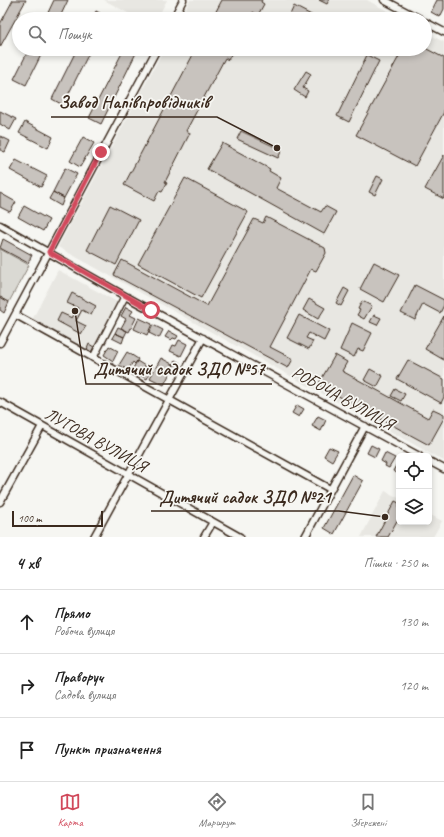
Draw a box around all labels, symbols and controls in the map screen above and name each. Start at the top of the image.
search box [12,12,432,56]
icon: search [26,23,48,45]
text: Пошук [58,25,91,44]
callout: Завод Напівпровідників [51,87,217,117]
text: Завод Напівпровідників [58,91,214,113]
route end [92,143,110,161]
route start [142,301,160,319]
callout: Дитячий садок ЗДО №57 [86,354,272,384]
text: Дитячий садок ЗДО №57 [94,358,266,380]
street label: РОБОЧА ВУЛИЦЯ [288,361,400,436]
street label: ЛУГОВА ВУЛИЦЯ [41,403,153,478]
map controls [396,453,432,525]
button: locate [396,453,432,489]
callout: Дитячий садок ЗДО №21 [151,481,339,511]
text: Дитячий садок ЗДО №21 [159,486,333,508]
button: layers [396,489,432,525]
scale bar [12,509,103,528]
text: 100 m [18,511,42,525]
text: 4 хв [16,553,39,574]
text: Пішки · 250 m [364,555,428,571]
text: Прямо [54,604,90,623]
icon: ahead [16,611,38,633]
text: 130 m [400,614,428,630]
text: Робоча вулиця [54,623,114,639]
text: Праворуч [54,668,103,687]
icon: right [16,675,38,697]
text: 120 m [400,678,428,694]
text: Садова вулиця [54,687,115,703]
icon: arrive [16,739,38,761]
text: Пункт призначення [54,740,161,759]
tab: Карта [58,791,83,829]
tab: Маршрут [199,791,235,829]
tab: Збережені [350,791,386,829]

